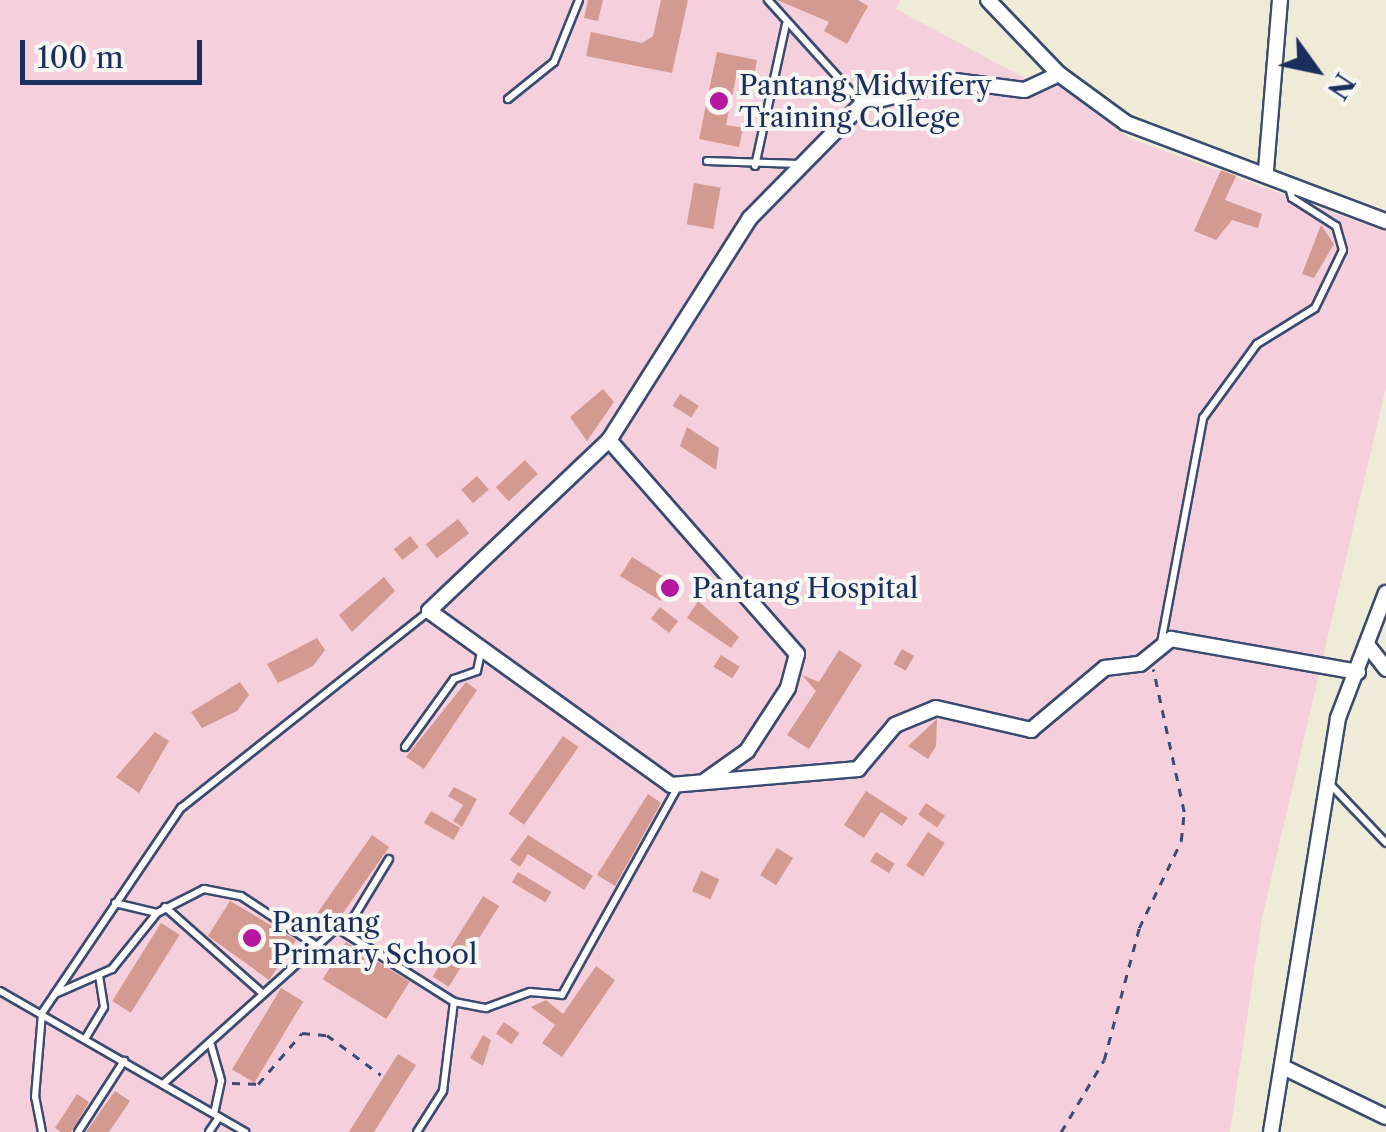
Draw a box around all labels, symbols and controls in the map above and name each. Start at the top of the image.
scale bar [25,20,208,82]
north arrow [1266,20,1366,120]
text: 100 m [37,39,124,76]
text: N [1320,67,1362,106]
place label: Pantang Midwifery Training College [739,68,992,134]
marker: Pantang Midwifery Training College [708,90,730,112]
place label: Pantang Hospital [692,571,918,605]
marker: Pantang Hospital [657,575,683,601]
place label: Pantang Primary School [272,905,478,971]
marker: Pantang Primary School [241,927,263,949]

